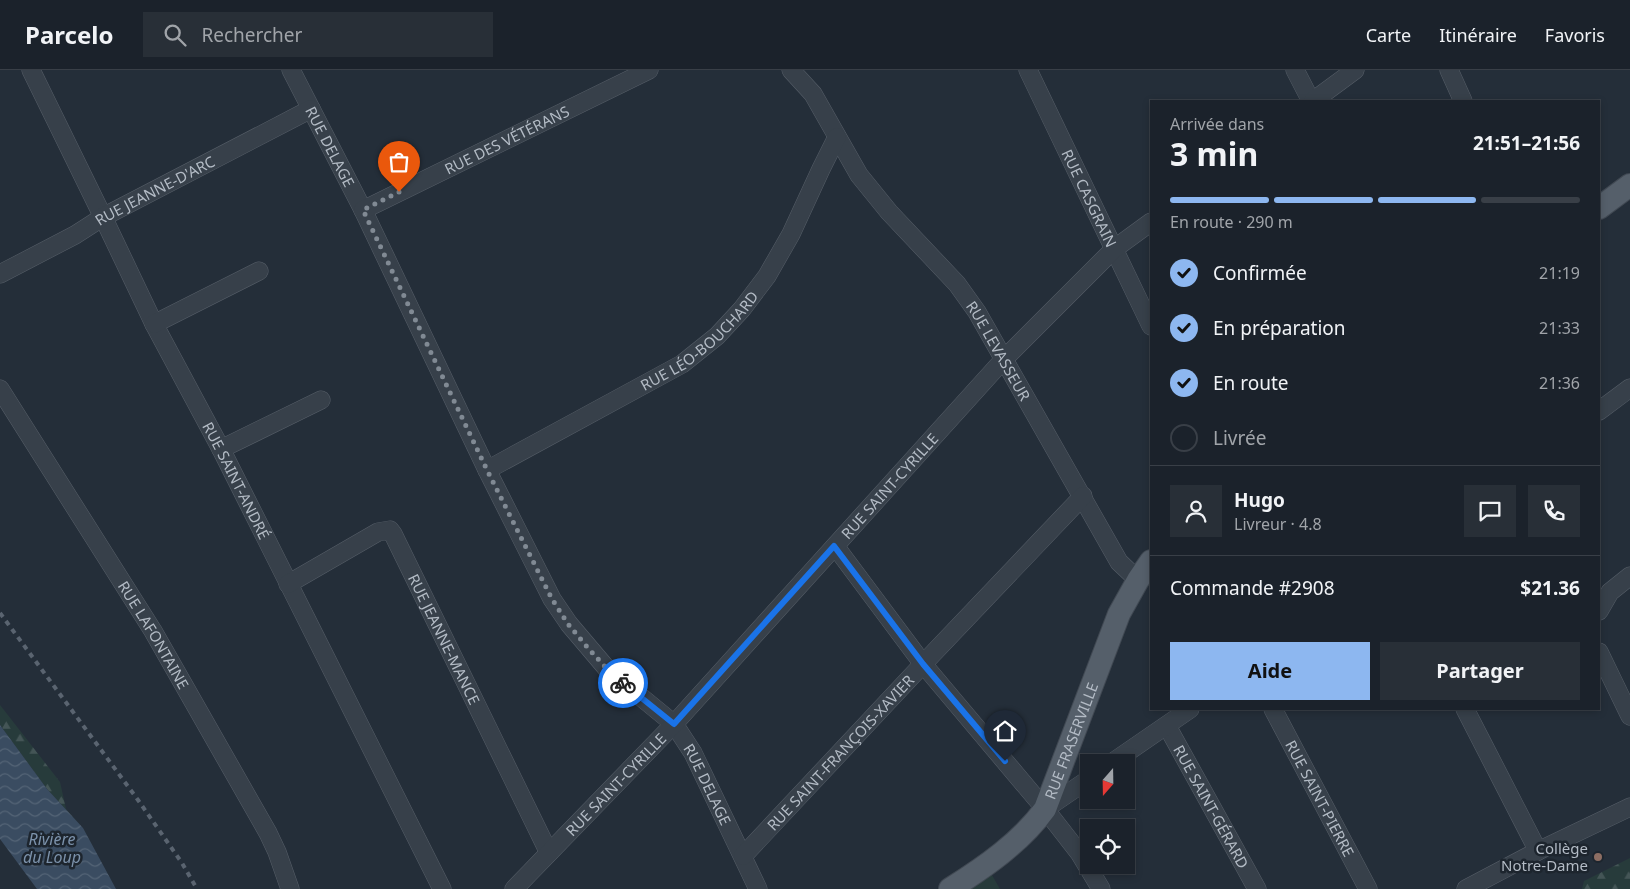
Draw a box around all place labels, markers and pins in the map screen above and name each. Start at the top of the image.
pin [378,141,420,192]
pin [984,710,1026,761]
place label: Collège Notre-Dame [1501,838,1588,875]
marker: Collège Notre-Dame [1592,851,1604,863]

